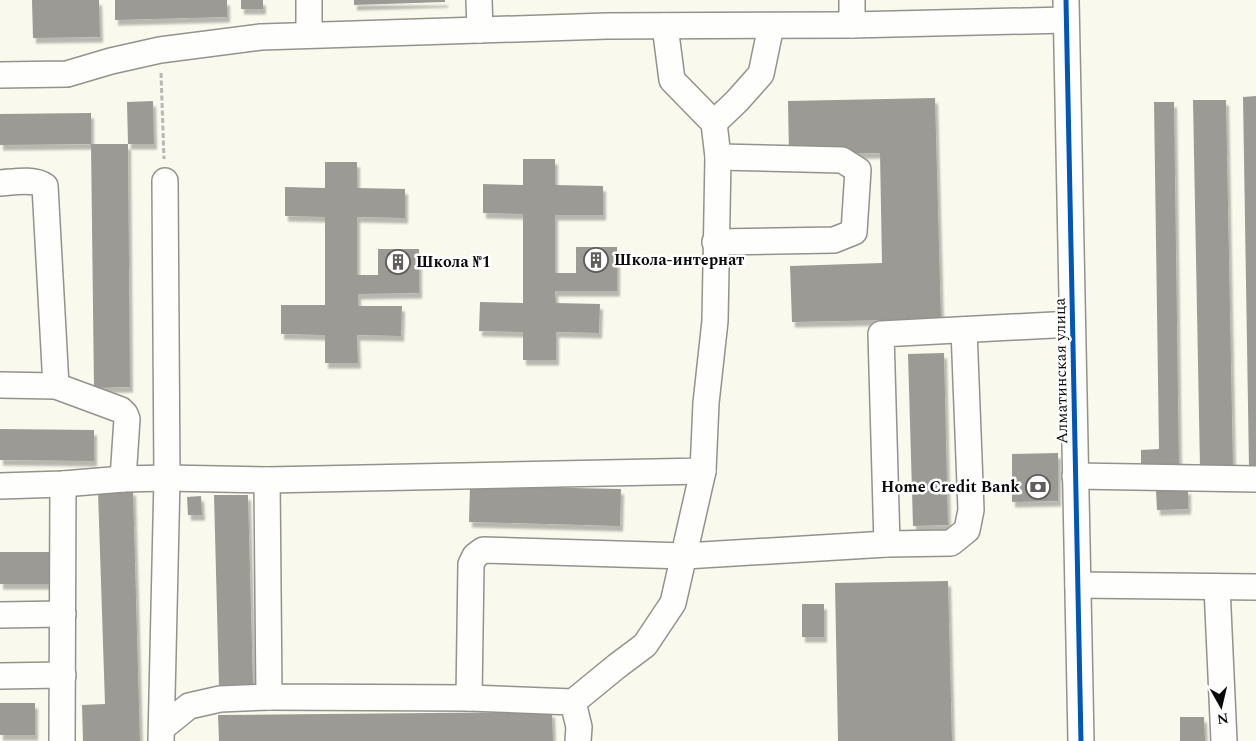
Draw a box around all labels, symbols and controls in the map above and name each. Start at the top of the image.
building icon: Школа-интернат [583,247,609,273]
place label: Школа-интернат [614,248,744,272]
building icon: Школа №1 [385,249,411,275]
place label: Школа №1 [416,250,491,274]
street label: Алматинская улица [1048,297,1074,444]
bank icon: Home Credit Bank [1025,474,1051,500]
place label: Home Credit Bank [881,475,1020,499]
north arrow [1196,681,1246,731]
text: N [1216,707,1230,730]

